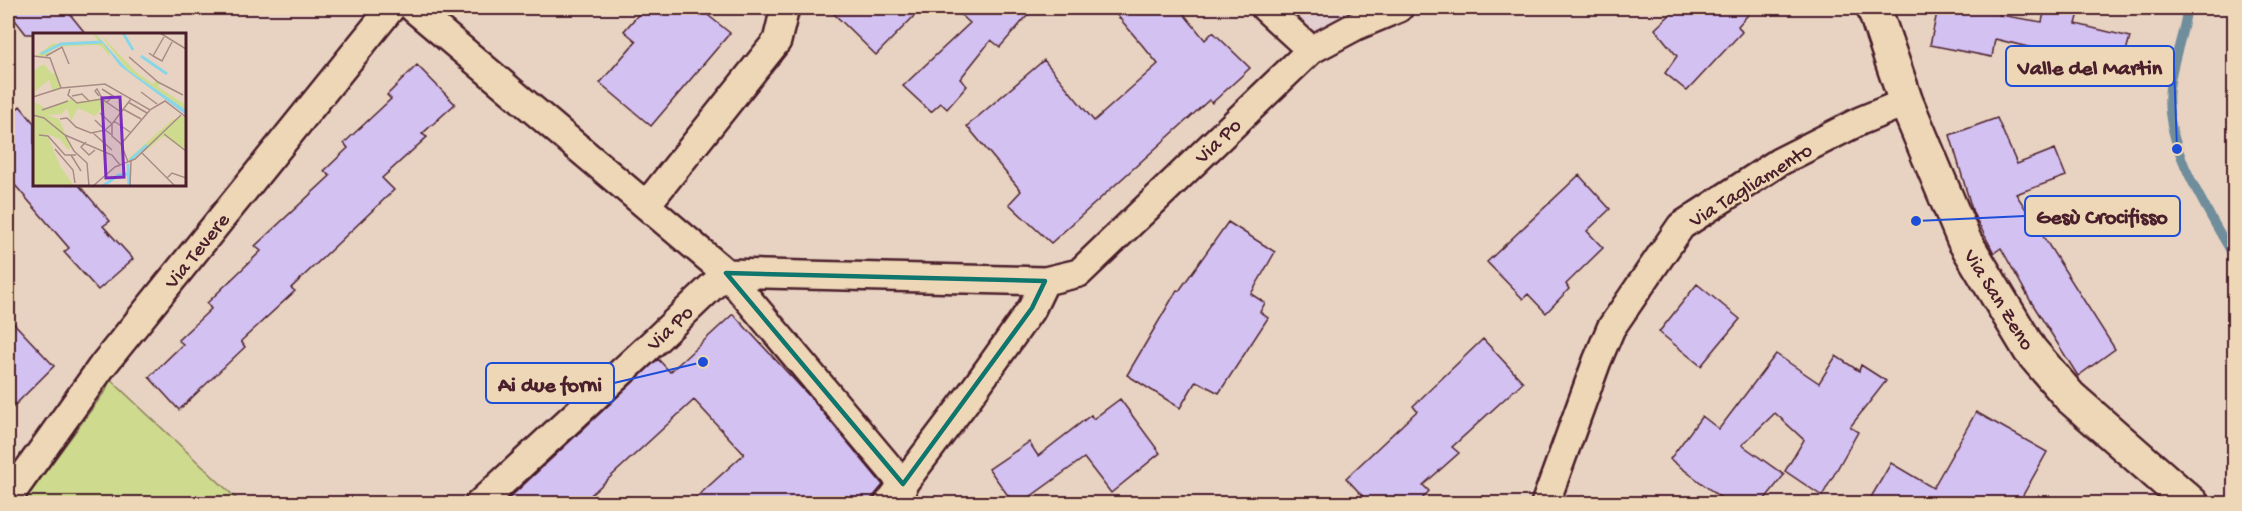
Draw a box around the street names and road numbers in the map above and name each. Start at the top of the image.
street label: Via Po [1190,114,1248,171]
street label: Via Tagliamento [1685,139,1818,235]
street label: Via Tevere [160,208,238,296]
street label: Via San Zeno [1956,245,2038,356]
street label: Via Po [642,301,700,358]

